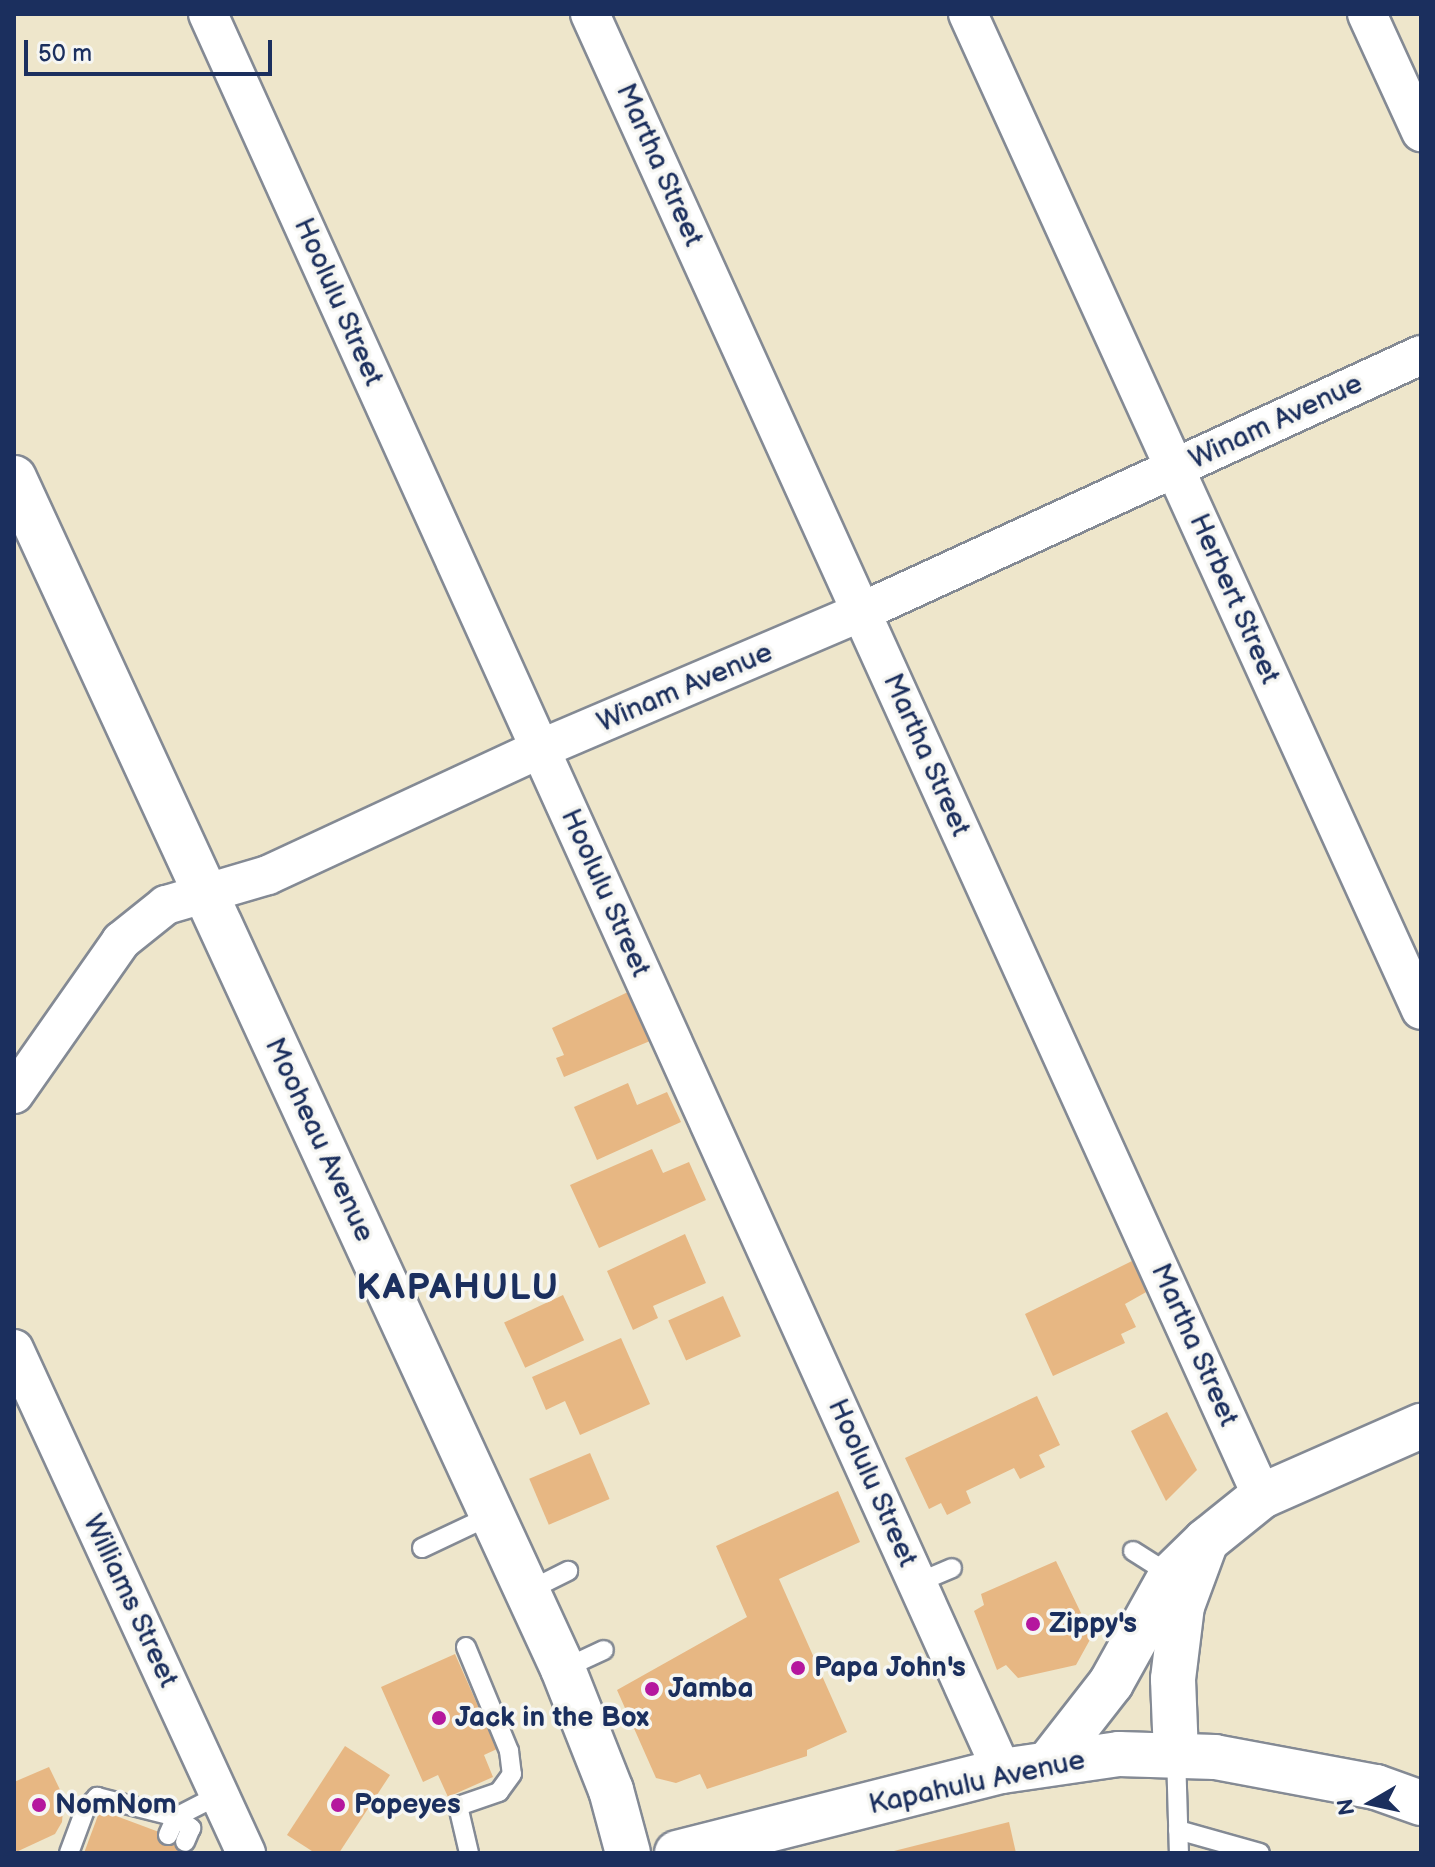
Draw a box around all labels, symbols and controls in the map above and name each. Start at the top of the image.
scale bar [28,24,276,74]
text: 50 m [38,39,92,68]
street label: Martha Street [608,78,710,252]
street label: Hoolulu Street [286,213,390,391]
street label: Winam Avenue [1184,367,1368,477]
street label: Herbert Street [1181,509,1287,689]
street label: Winam Avenue [592,636,778,740]
street label: Martha Street [875,668,977,842]
street label: Hoolulu Street [553,804,657,982]
street label: Mooheau Avenue [257,1033,381,1247]
street label: Martha Street [1143,1258,1245,1432]
district label: KAPAHULU [356,1267,560,1311]
street label: Hoolulu Street [820,1394,924,1572]
street label: Williams Street [75,1509,185,1693]
place label: Zippy's [1049,1607,1137,1641]
marker: Zippy's [1024,1615,1042,1633]
place label: Papa John's [814,1651,966,1685]
marker: Papa John's [789,1659,807,1677]
place label: Jamba [668,1672,754,1706]
marker: Jamba [643,1680,661,1698]
place label: Jack in the Box [455,1701,649,1735]
marker: Jack in the Box [430,1709,448,1727]
street label: Kapahulu Avenue [866,1744,1088,1822]
north arrow [1331,1763,1411,1843]
place label: NomNom [55,1788,177,1822]
place label: Popeyes [354,1788,461,1822]
marker: NomNom [30,1796,48,1814]
marker: Popeyes [329,1796,347,1814]
text: N [1332,1797,1361,1817]

